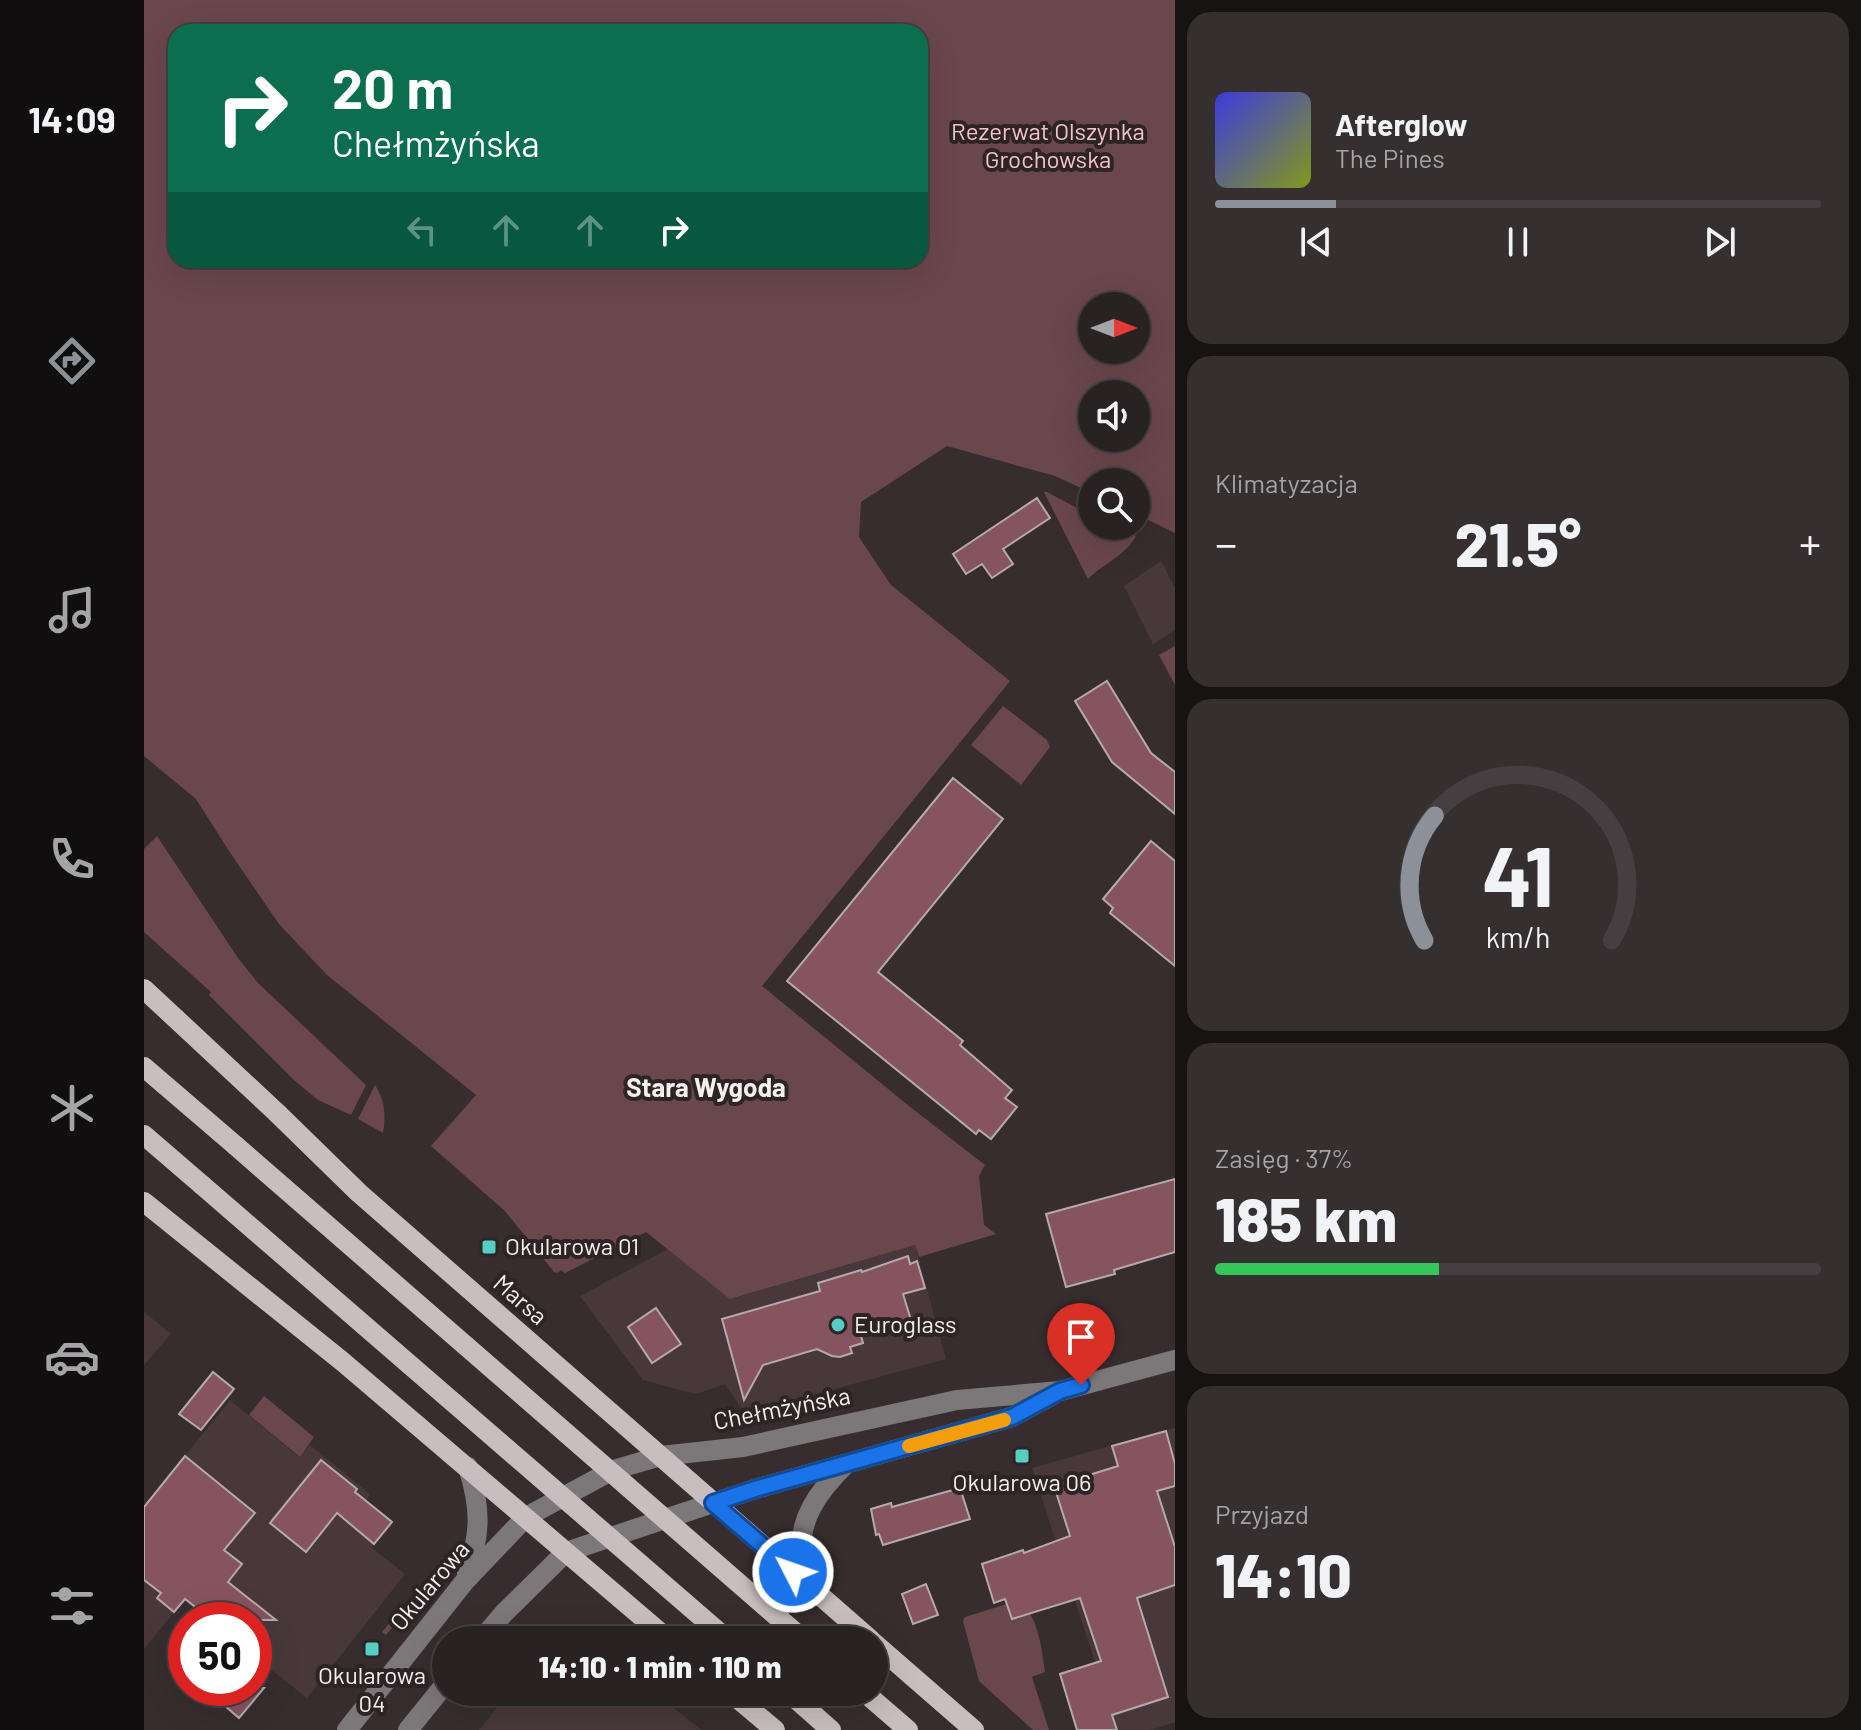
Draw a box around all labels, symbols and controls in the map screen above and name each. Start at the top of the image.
text: 20 m [332,53,453,120]
icon: right [200,56,304,160]
text: 14:09 [28,97,116,140]
text: Afterglow [1335,106,1468,142]
park label: Rezerwat Olszynka Grochowska [951,116,1145,173]
text: Chełmżyńska [332,121,540,164]
text: The Pines [1335,142,1445,173]
icon: left [400,208,444,252]
icon: ahead [484,208,528,252]
icon: ahead [568,208,612,252]
icon: right [652,208,696,252]
icon: previous [1294,220,1338,264]
icon: pause [1496,220,1540,264]
icon: next [1698,220,1742,264]
north arrow [1078,292,1150,364]
map controls [1078,292,1150,540]
icon: directions [44,333,100,389]
button: sound [1078,380,1150,452]
text: Klimatyzacja [1215,467,1358,498]
button: search [1078,468,1150,540]
text: 21.5° [1455,507,1581,579]
text: − [1215,516,1237,569]
text: + [1799,516,1821,569]
icon: music [44,582,100,638]
text: 41 [1482,824,1554,924]
icon: phone [44,831,100,887]
text: km/h [1486,919,1550,954]
district label: Stara Wygoda [626,1071,786,1102]
icon: climate [44,1080,100,1136]
text: Zasięg · 37% [1215,1142,1353,1173]
text: 185 km [1215,1182,1397,1254]
place label: Okularowa 01 [505,1231,639,1260]
marker: Okularowa 01 [480,1238,498,1256]
street label: Marsa [488,1268,554,1330]
pin [1047,1303,1115,1385]
place label: Euroglass [854,1309,956,1338]
icon: arrive [1059,1315,1103,1359]
marker: Euroglass [829,1316,847,1334]
icon: car [44,1329,100,1385]
street label: Chełmżyńska [711,1380,852,1435]
marker: Okularowa 06 [1013,1447,1031,1465]
place label: Okularowa 06 [953,1467,1091,1496]
text: Przyjazd [1215,1498,1309,1529]
position arrow [751,1530,835,1614]
street label: Okularowa [383,1534,475,1636]
text: 14:10 [1215,1538,1352,1610]
icon: filters [44,1578,100,1634]
speed limit sign: 50 [168,1602,272,1706]
marker: Okularowa 04 [363,1640,381,1658]
text: 14:10 · 1 min · 110 m [539,1648,781,1684]
place label: Okularowa 04 [318,1660,426,1717]

